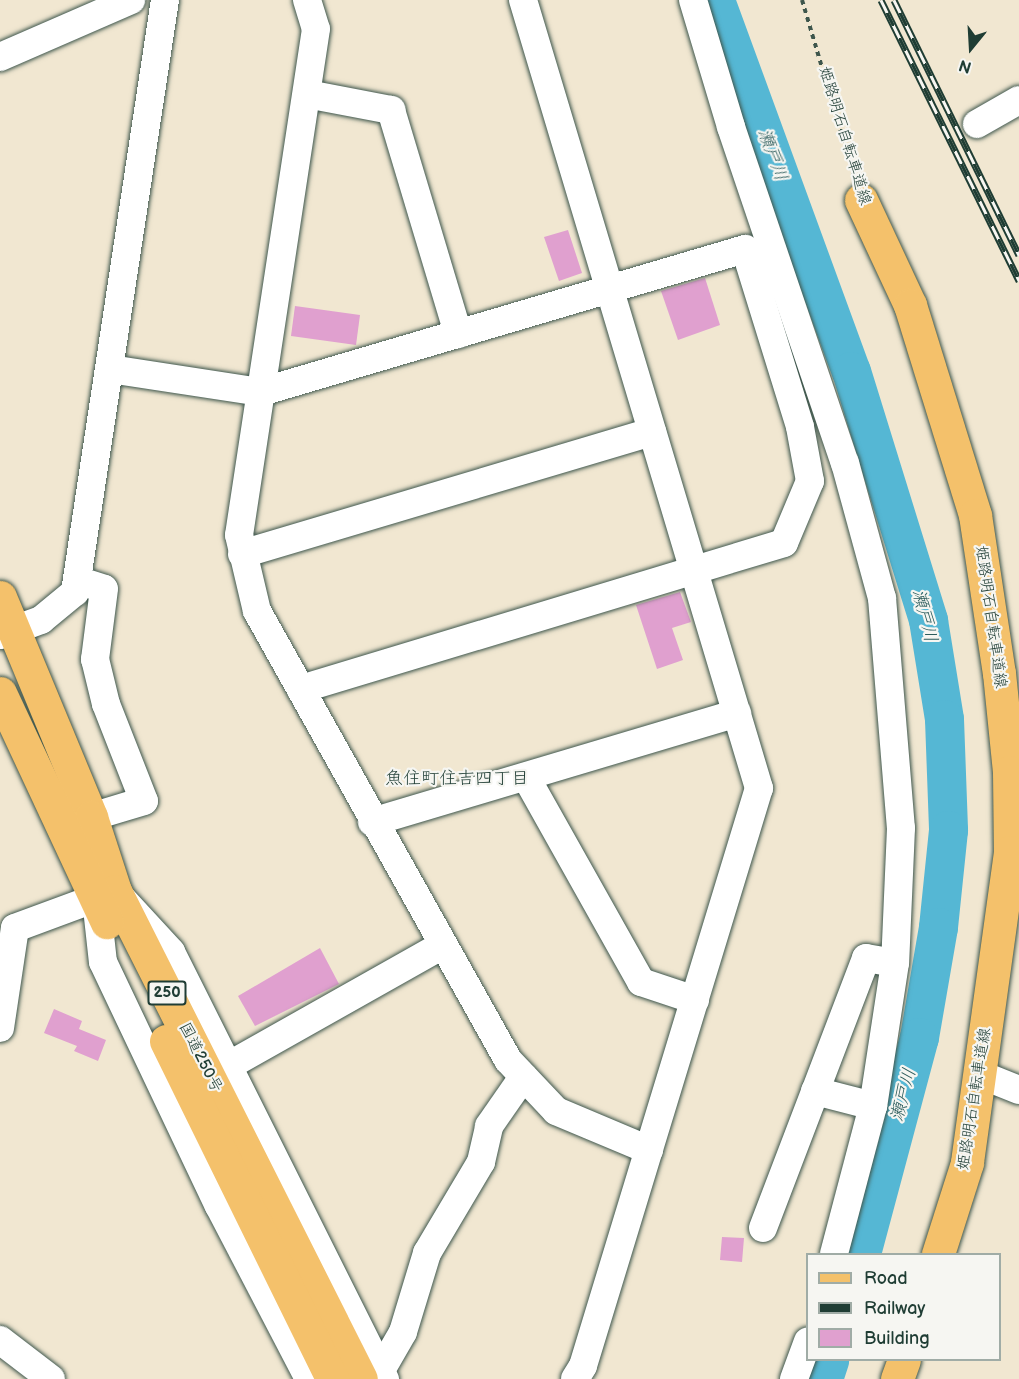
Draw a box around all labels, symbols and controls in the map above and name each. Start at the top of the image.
north arrow [941,18,1001,78]
text: N [957,55,974,76]
street label: 姫路明石自転車道線 [814,64,874,208]
water label: 瀬戸川 [753,126,791,184]
street label: 姫路明石自転車道線 [970,544,1010,690]
water label: 瀬戸川 [907,587,941,645]
district label: 魚住町住吉四丁目 [385,768,529,790]
road number: 250 [148,981,186,1005]
street label: 国道250号 [174,1020,226,1096]
street label: 姫路明石自転車道線 [954,1026,996,1172]
water label: 瀬戸川 [887,1066,921,1124]
legend [806,1253,1001,1361]
text: Road [864,1268,908,1289]
text: Railway [864,1298,926,1319]
text: Building [864,1328,930,1349]

